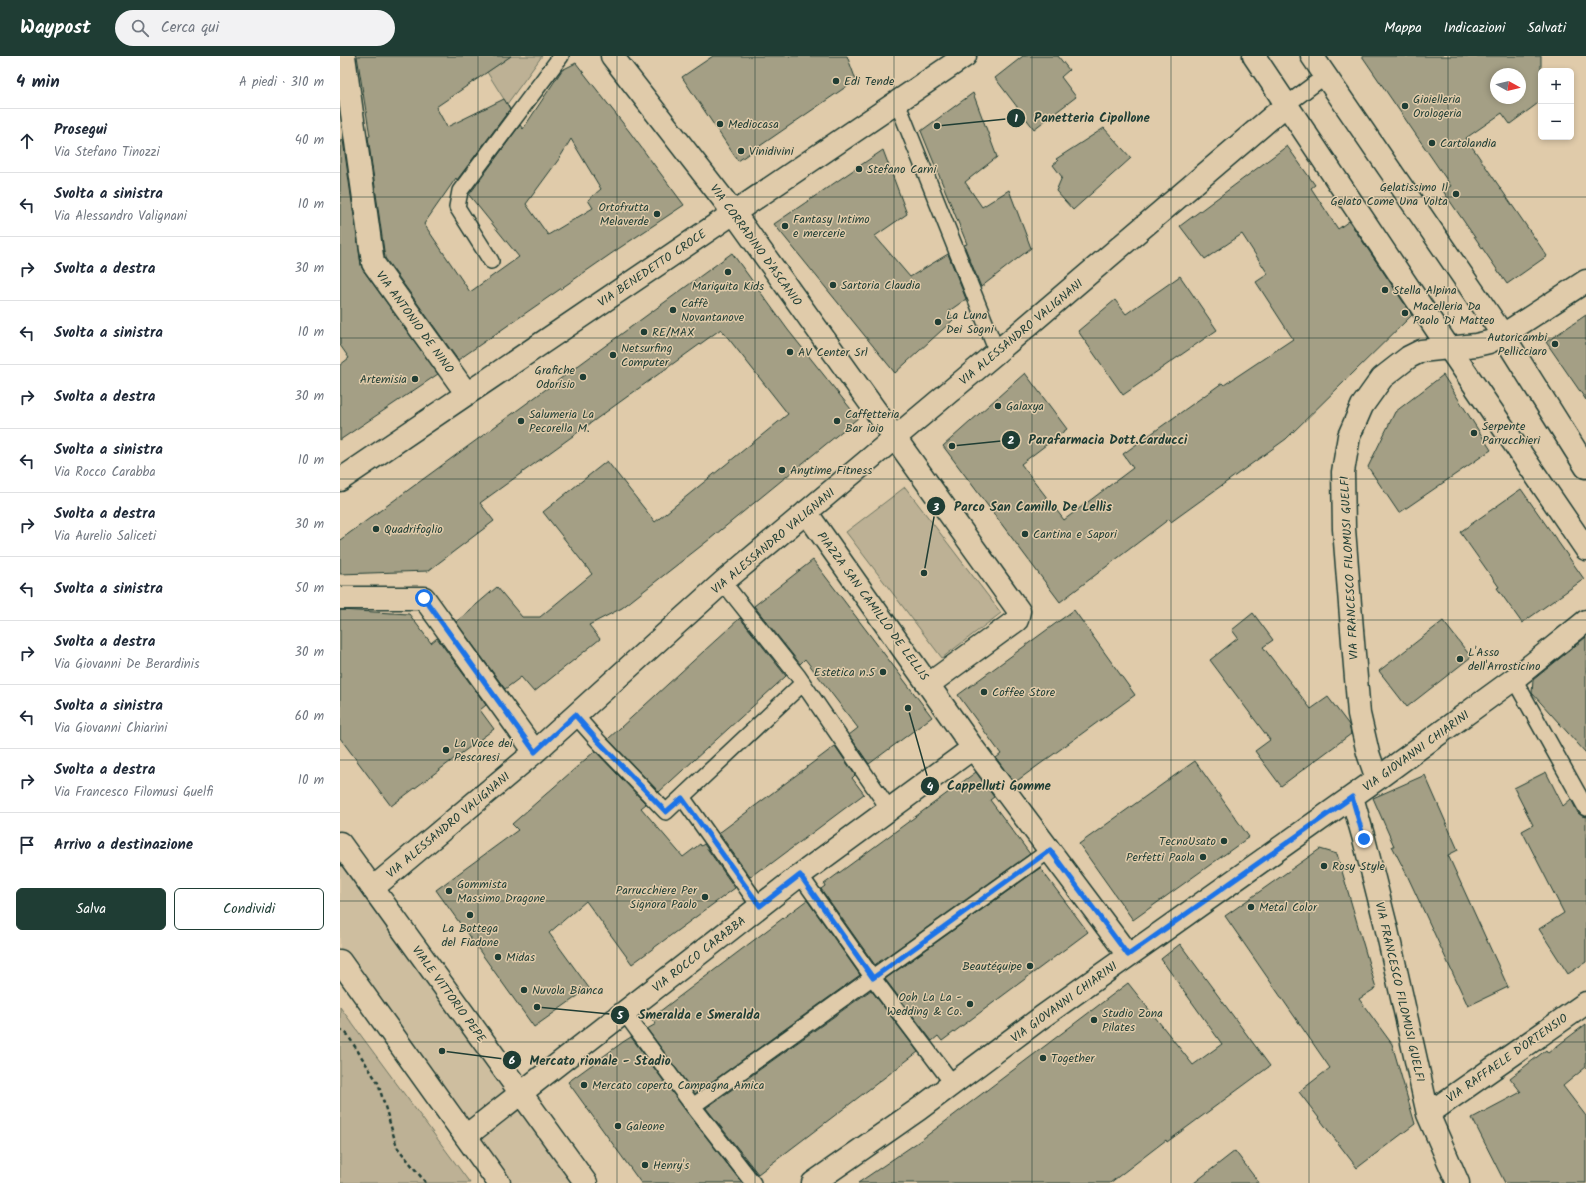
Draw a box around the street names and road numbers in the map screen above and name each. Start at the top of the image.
street label: VIA CORRADINO D'ASCANIO [705,180,807,311]
street label: VIA BENEDETTO CROCE [594,224,711,312]
street label: VIA ANTONIO DE NINO [371,267,459,378]
street label: VIA ALESSANDRO VALIGNANI [955,275,1088,390]
street label: VIA FRANCESCO FILOMUSI GUELFI [1335,475,1364,661]
street label: VIA ALESSANDRO VALIGNANI [707,484,840,599]
street label: PIAZZA SAN CAMILLO DE LELLIS [812,528,934,685]
street label: VIA GIOVANNI CHIARINI [1359,706,1474,797]
street label: VIA ALESSANDRO VALIGNANI [382,768,515,883]
street label: VIA FRANCESCO FILOMUSI GUELFI [1370,900,1430,1084]
street label: VIA ROCCO CARABBA [648,912,750,997]
street label: VIALE VITTORIO PEPE [407,942,491,1048]
street label: VIA GIOVANNI CHIARINI [1007,957,1122,1048]
street label: VIA RAFFAELE D'ORTENSIO [1443,1009,1572,1108]

